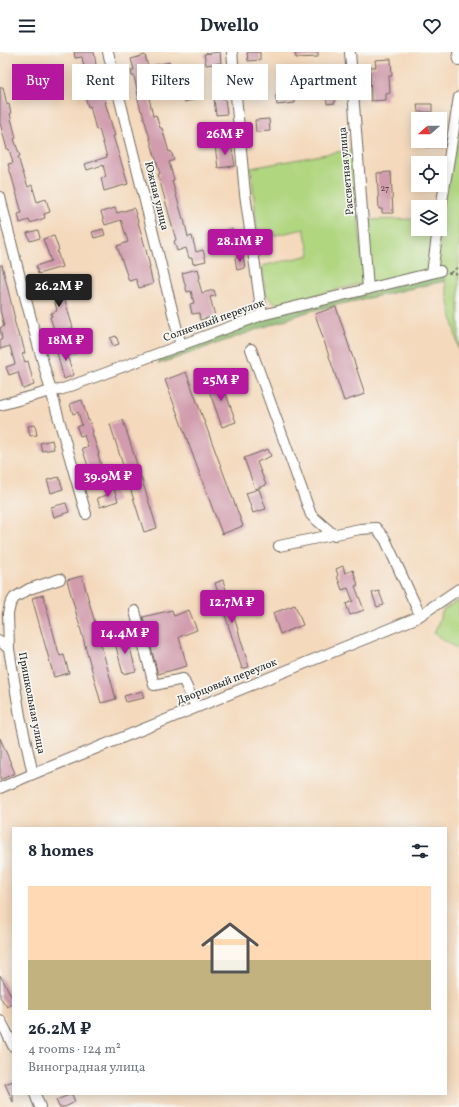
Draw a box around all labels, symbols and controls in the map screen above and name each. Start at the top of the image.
text: Dwello [200,14,259,39]
icon: menu [16,15,38,37]
icon: heart [421,15,443,37]
chip: Buy [12,64,64,100]
chip: Rent [72,64,129,100]
chip: Filters [137,64,204,100]
chip: New [212,64,268,100]
chip: Apartment [276,64,371,100]
north arrow [411,112,447,148]
map controls [411,112,447,236]
pin: 26M ₽ [197,122,253,156]
text: 26M ₽ [206,126,244,144]
street label: Рассветная улица [336,126,358,216]
button: locate [411,156,447,192]
street label: Южная улица [140,160,172,232]
house number: 27 [381,182,389,195]
button: layers [411,200,447,236]
pin: 28.1M ₽ [203,229,277,263]
text: 28.1M ₽ [217,233,263,251]
pin: 26.2M ₽ [22,274,96,308]
text: 26.2M ₽ [35,278,83,296]
street label: Солнечный переулок [161,296,267,346]
pin: 18M ₽ [38,328,94,362]
text: 18M ₽ [48,332,84,350]
pin: 25M ₽ [193,368,249,402]
text: 25M ₽ [202,372,240,390]
pin: 39.9M ₽ [71,464,145,498]
text: 39.9M ₽ [84,468,132,486]
pin: 12.7M ₽ [195,590,269,624]
text: 12.7M ₽ [209,594,255,612]
pin: 14.4M ₽ [88,621,162,655]
text: 14.4M ₽ [101,625,149,643]
street label: Пришкольная улица [14,651,48,756]
street label: Дворцовый переулок [175,655,280,709]
text: 8 homes [28,840,94,863]
icon: filters [409,840,431,862]
icon: home [194,912,266,984]
text: 26.2M ₽ [28,1018,91,1041]
text: 4 rooms · 124 m² [28,1041,121,1059]
text: Виноградная улица [28,1059,145,1077]

